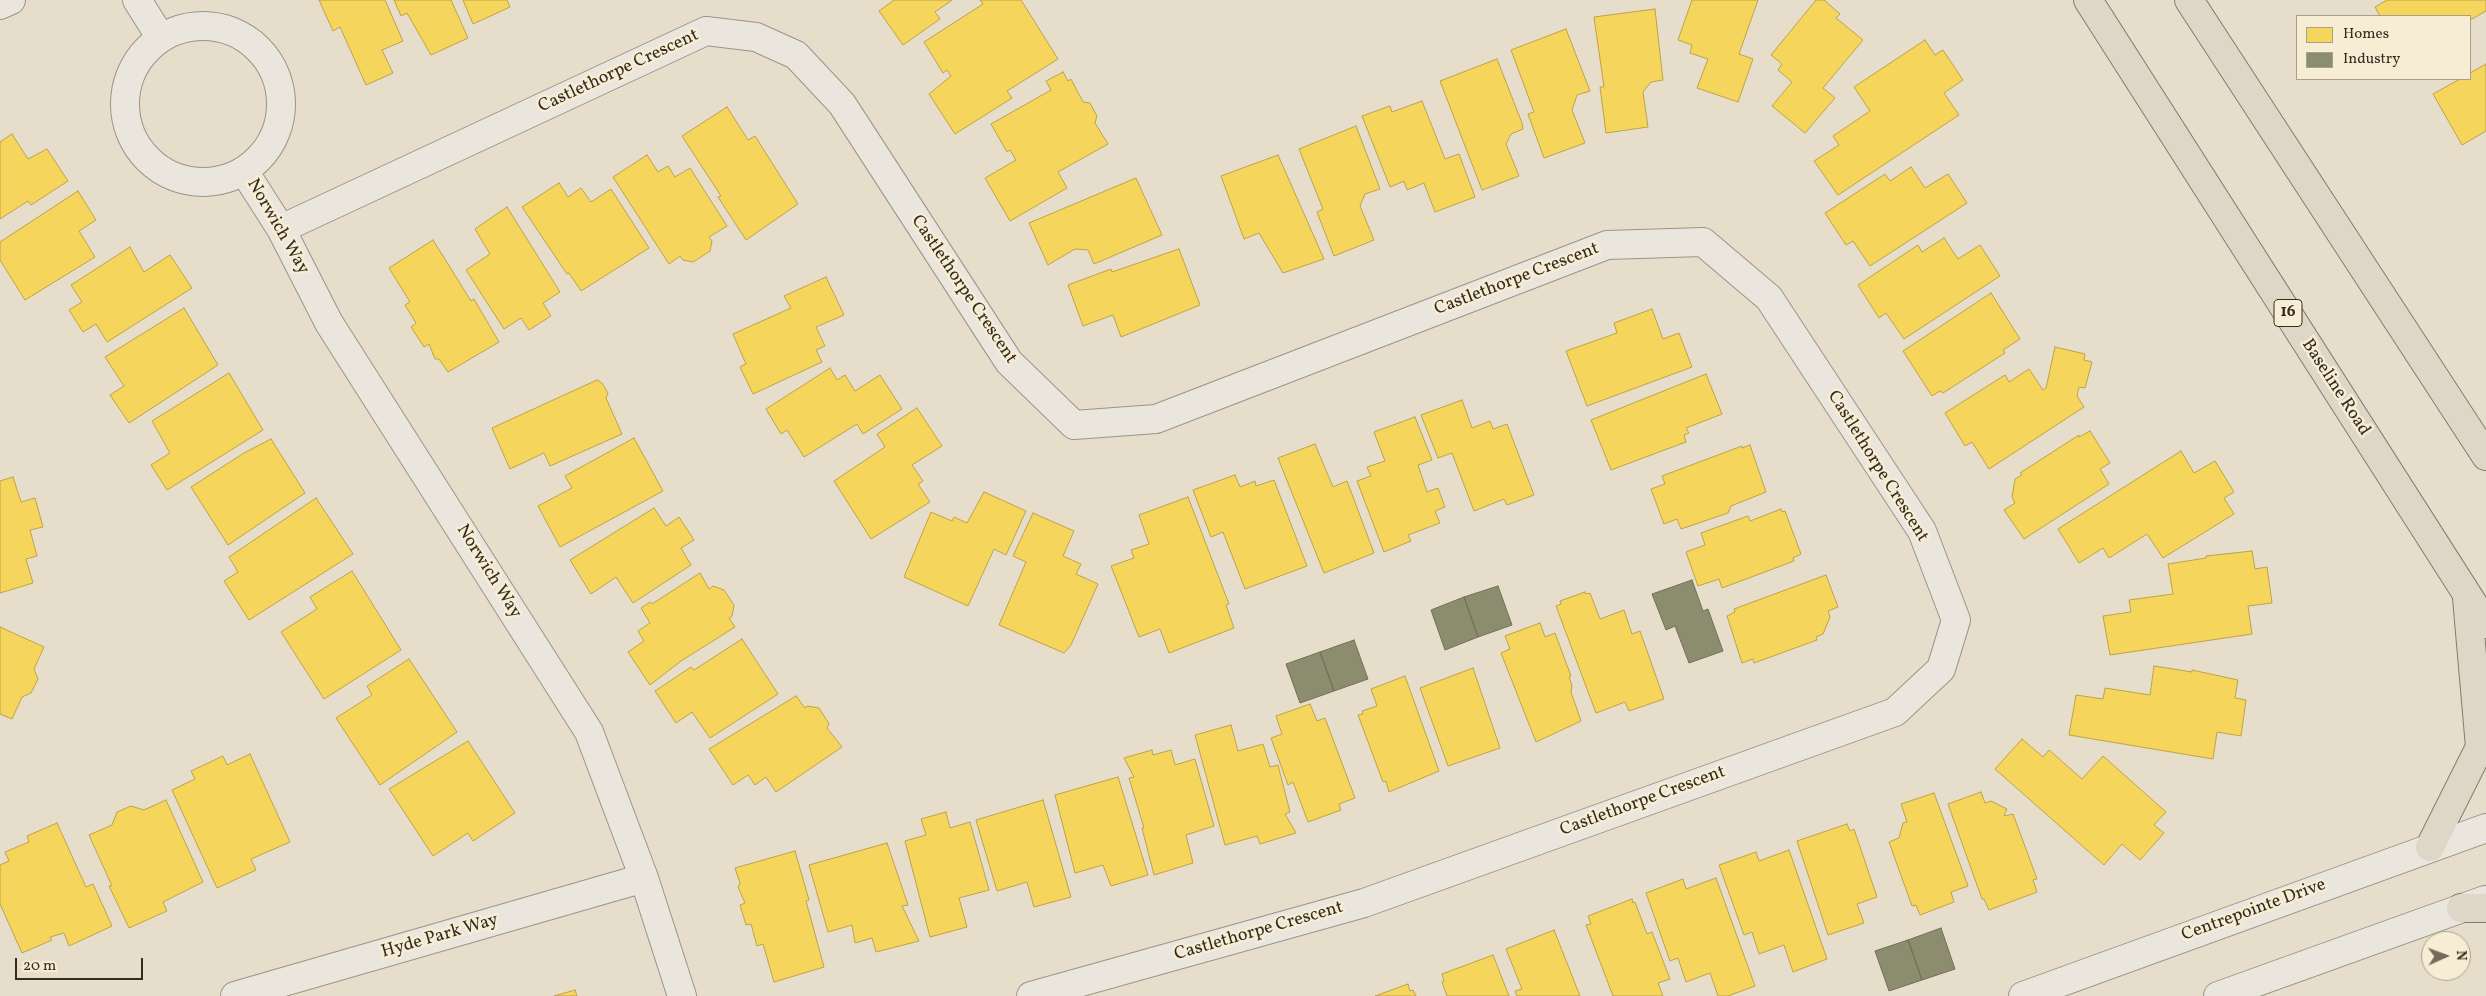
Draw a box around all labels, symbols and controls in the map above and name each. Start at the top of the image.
legend [2296,15,2471,80]
text: Homes [2343,24,2389,45]
street label: Castlethorpe Crescent [535,25,703,119]
text: Industry [2343,49,2400,70]
street label: Norwich Way [241,175,313,279]
street label: Castlethorpe Crescent [905,212,1021,368]
street label: Castlethorpe Crescent [1432,239,1602,321]
road number: 16 [2274,300,2302,326]
street label: Baseline Road [2296,336,2374,440]
street label: Castlethorpe Crescent [1822,387,1932,547]
street label: Norwich Way [451,521,525,623]
street label: Castlethorpe Crescent [1557,762,1729,842]
street label: Centrepointe Drive [2179,875,2329,947]
street label: Castlethorpe Crescent [1172,898,1346,966]
street label: Hyde Park Way [379,910,501,964]
north arrow [2421,931,2471,981]
scale bar [18,948,145,980]
text: N [2451,950,2470,961]
text: 20 m [23,956,56,977]

